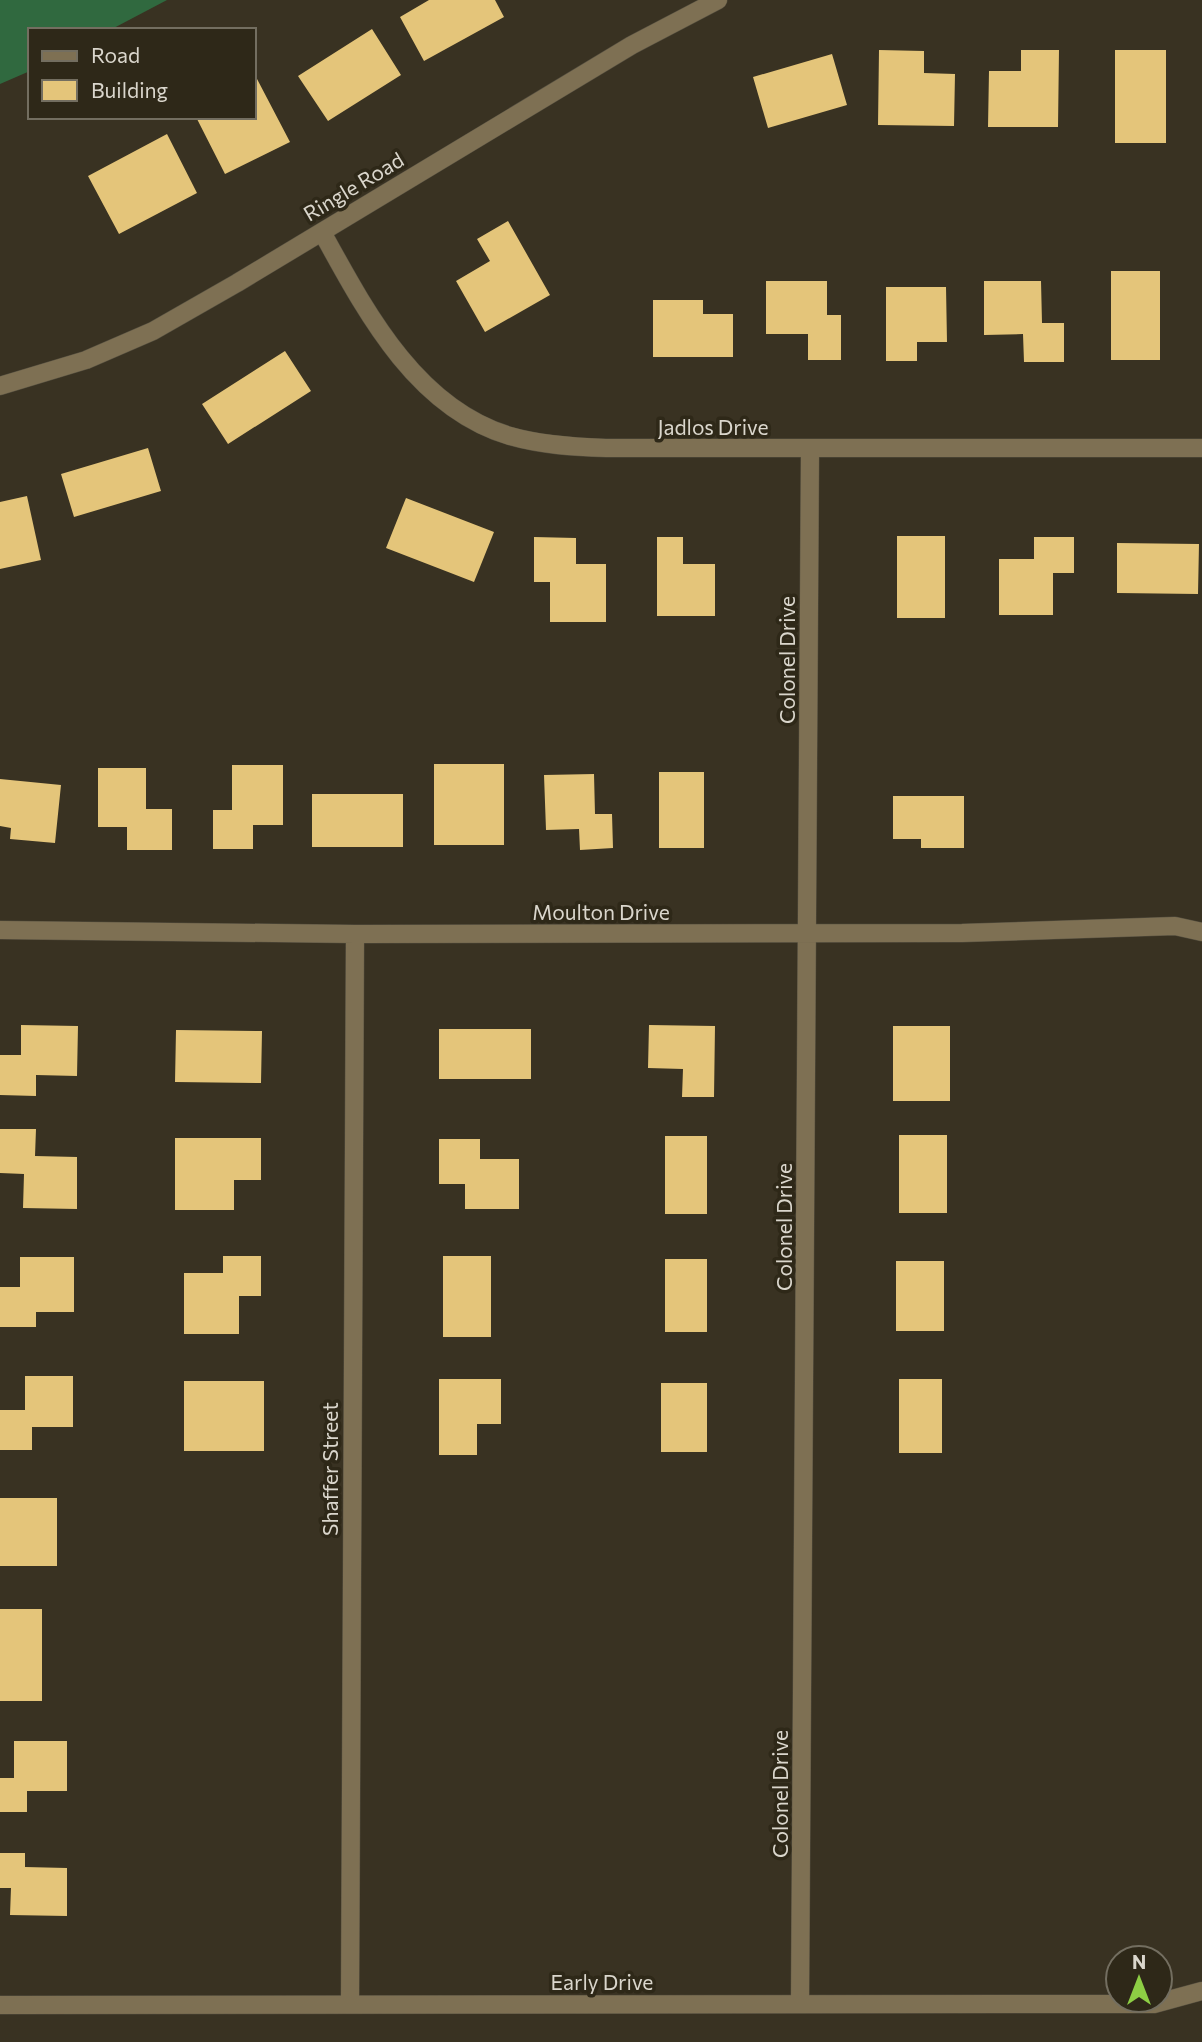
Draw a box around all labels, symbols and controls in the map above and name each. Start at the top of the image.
legend [28,28,256,119]
text: Road [91,42,140,67]
text: Building [91,77,168,102]
street label: Ringle Road [298,146,408,226]
street label: Jadlos Drive [657,414,769,439]
street label: Colonel Drive [774,596,799,724]
street label: Moulton Drive [532,899,670,924]
street label: Colonel Drive [771,1163,796,1291]
street label: Shaffer Street [317,1402,342,1536]
street label: Colonel Drive [767,1730,792,1858]
north arrow [1104,1944,1174,2014]
text: N [1132,1950,1146,1973]
street label: Early Drive [551,1969,653,1994]

